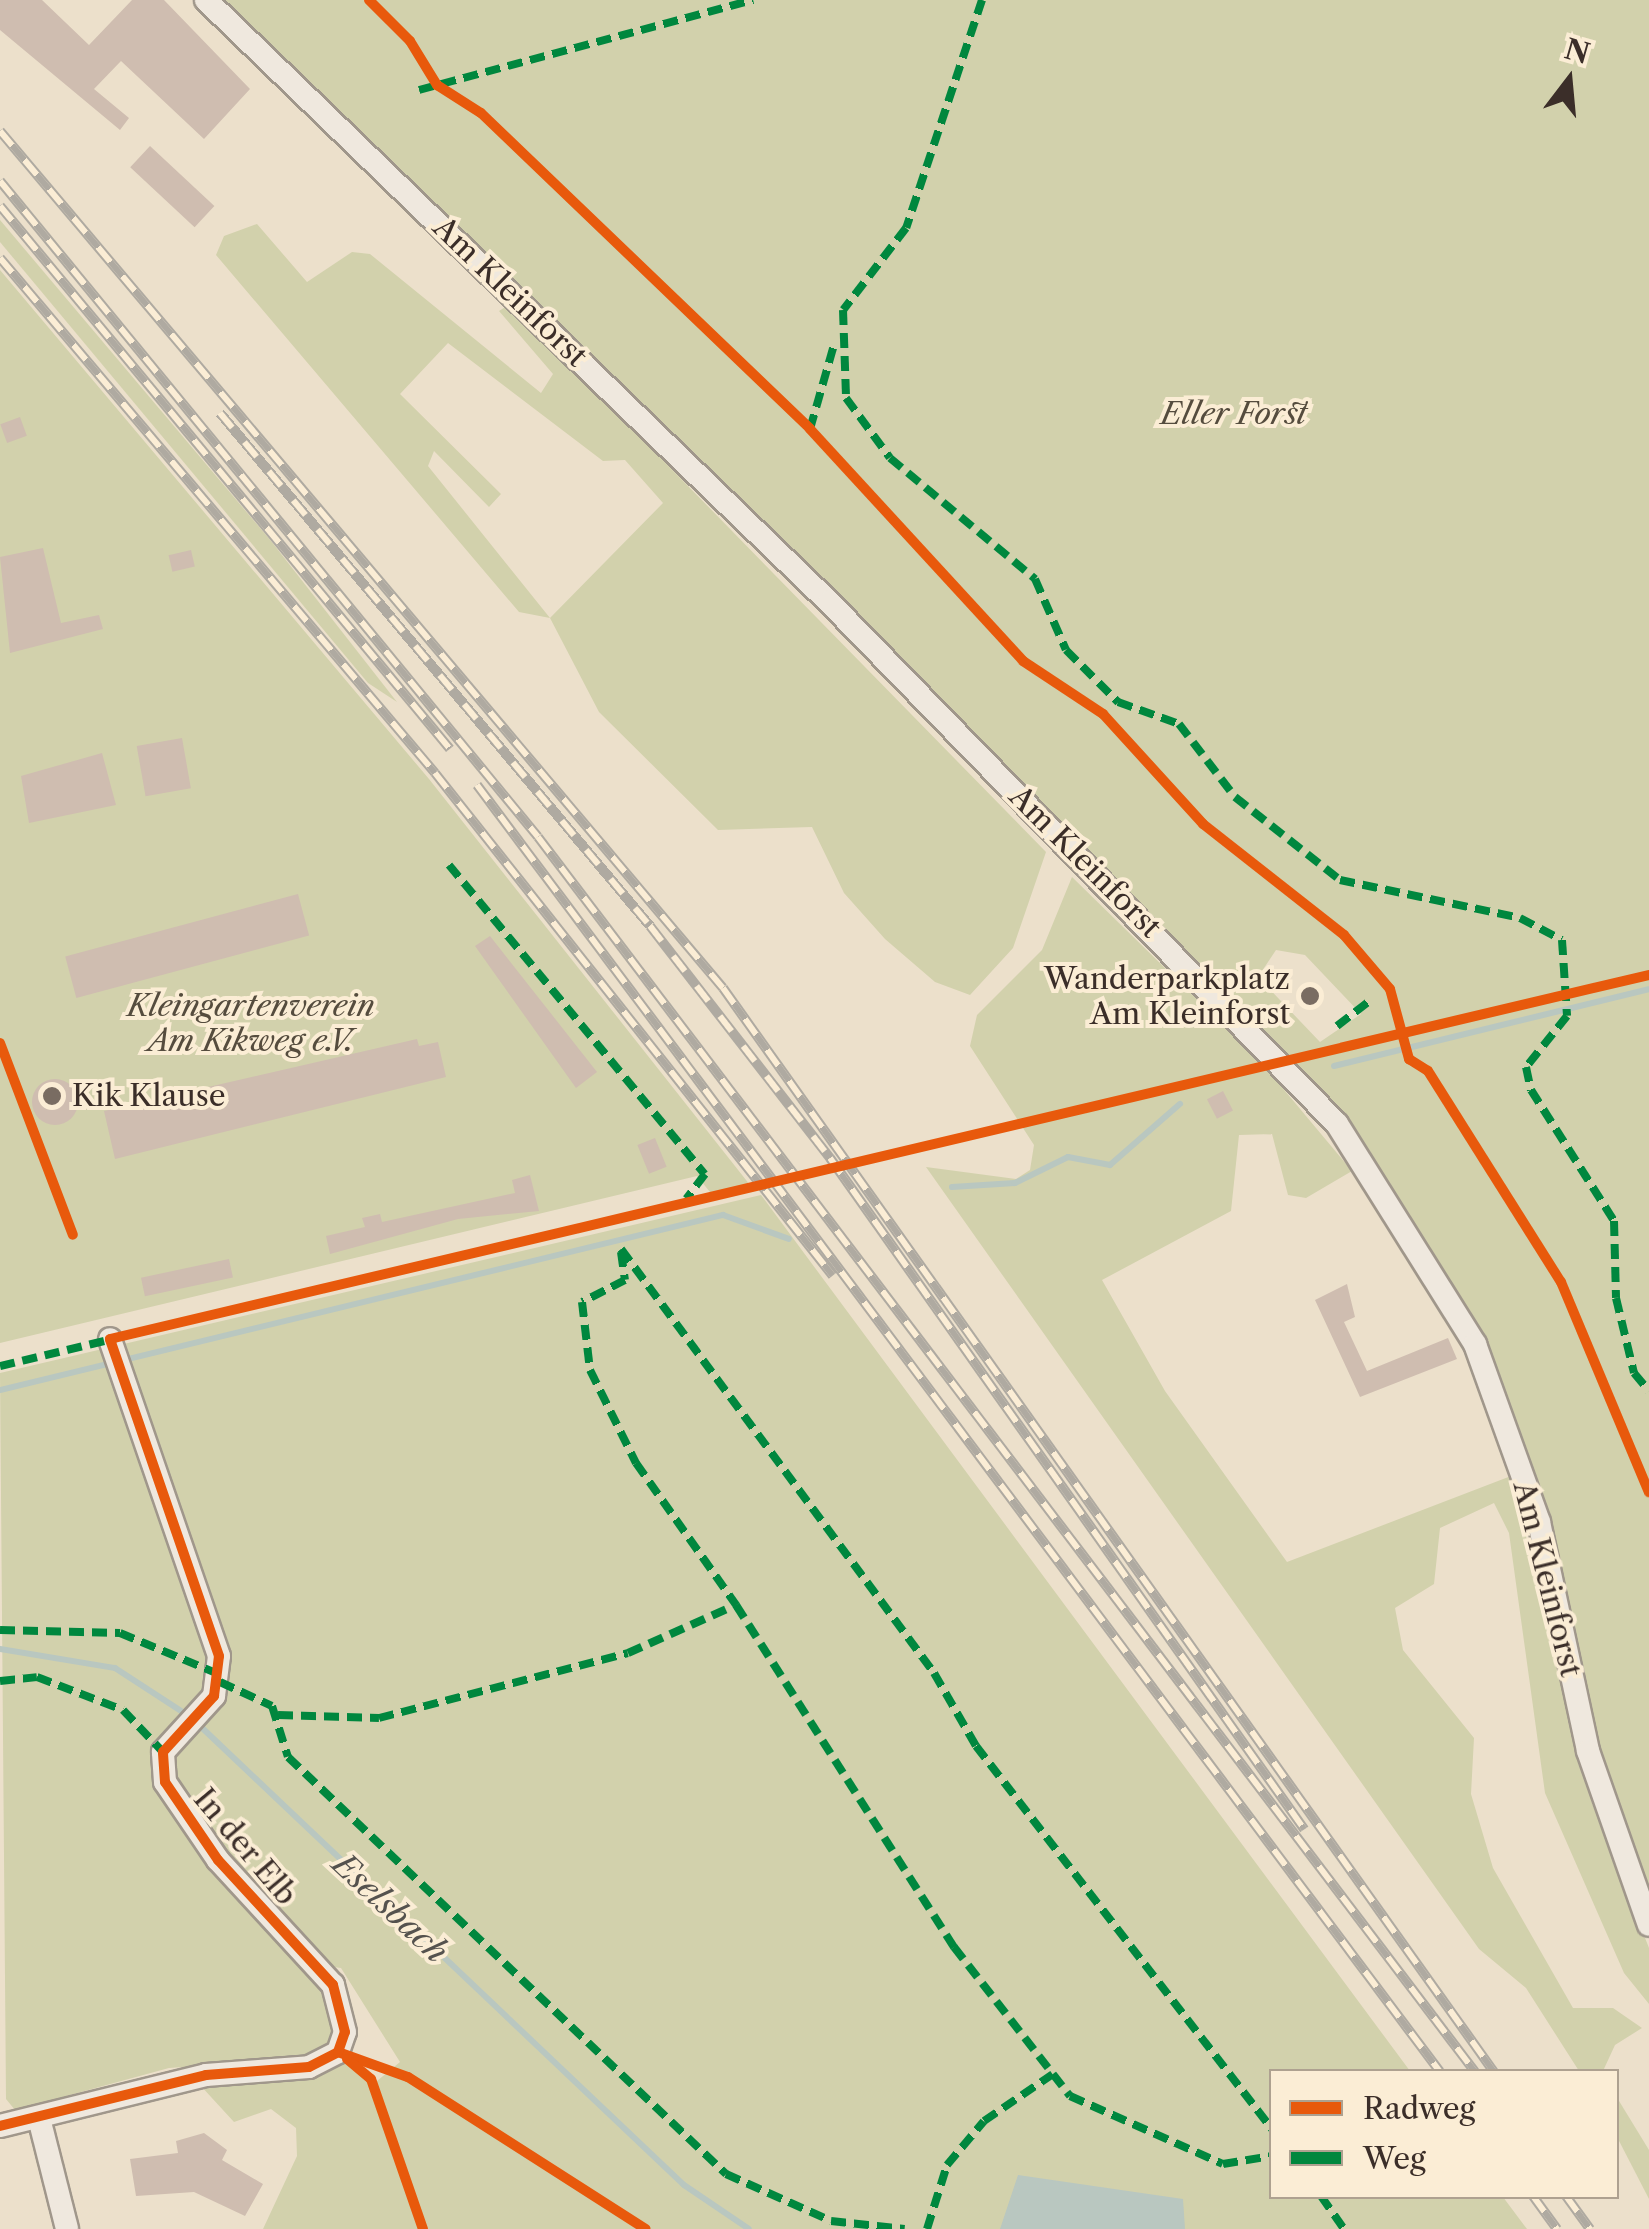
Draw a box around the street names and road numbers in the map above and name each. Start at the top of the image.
street label: Am Kleinforst [426,210,594,374]
street label: Am Kleinforst [1002,779,1168,945]
street label: Am Kleinforst [1505,1478,1589,1680]
street label: In der Elb [186,1781,304,1913]

